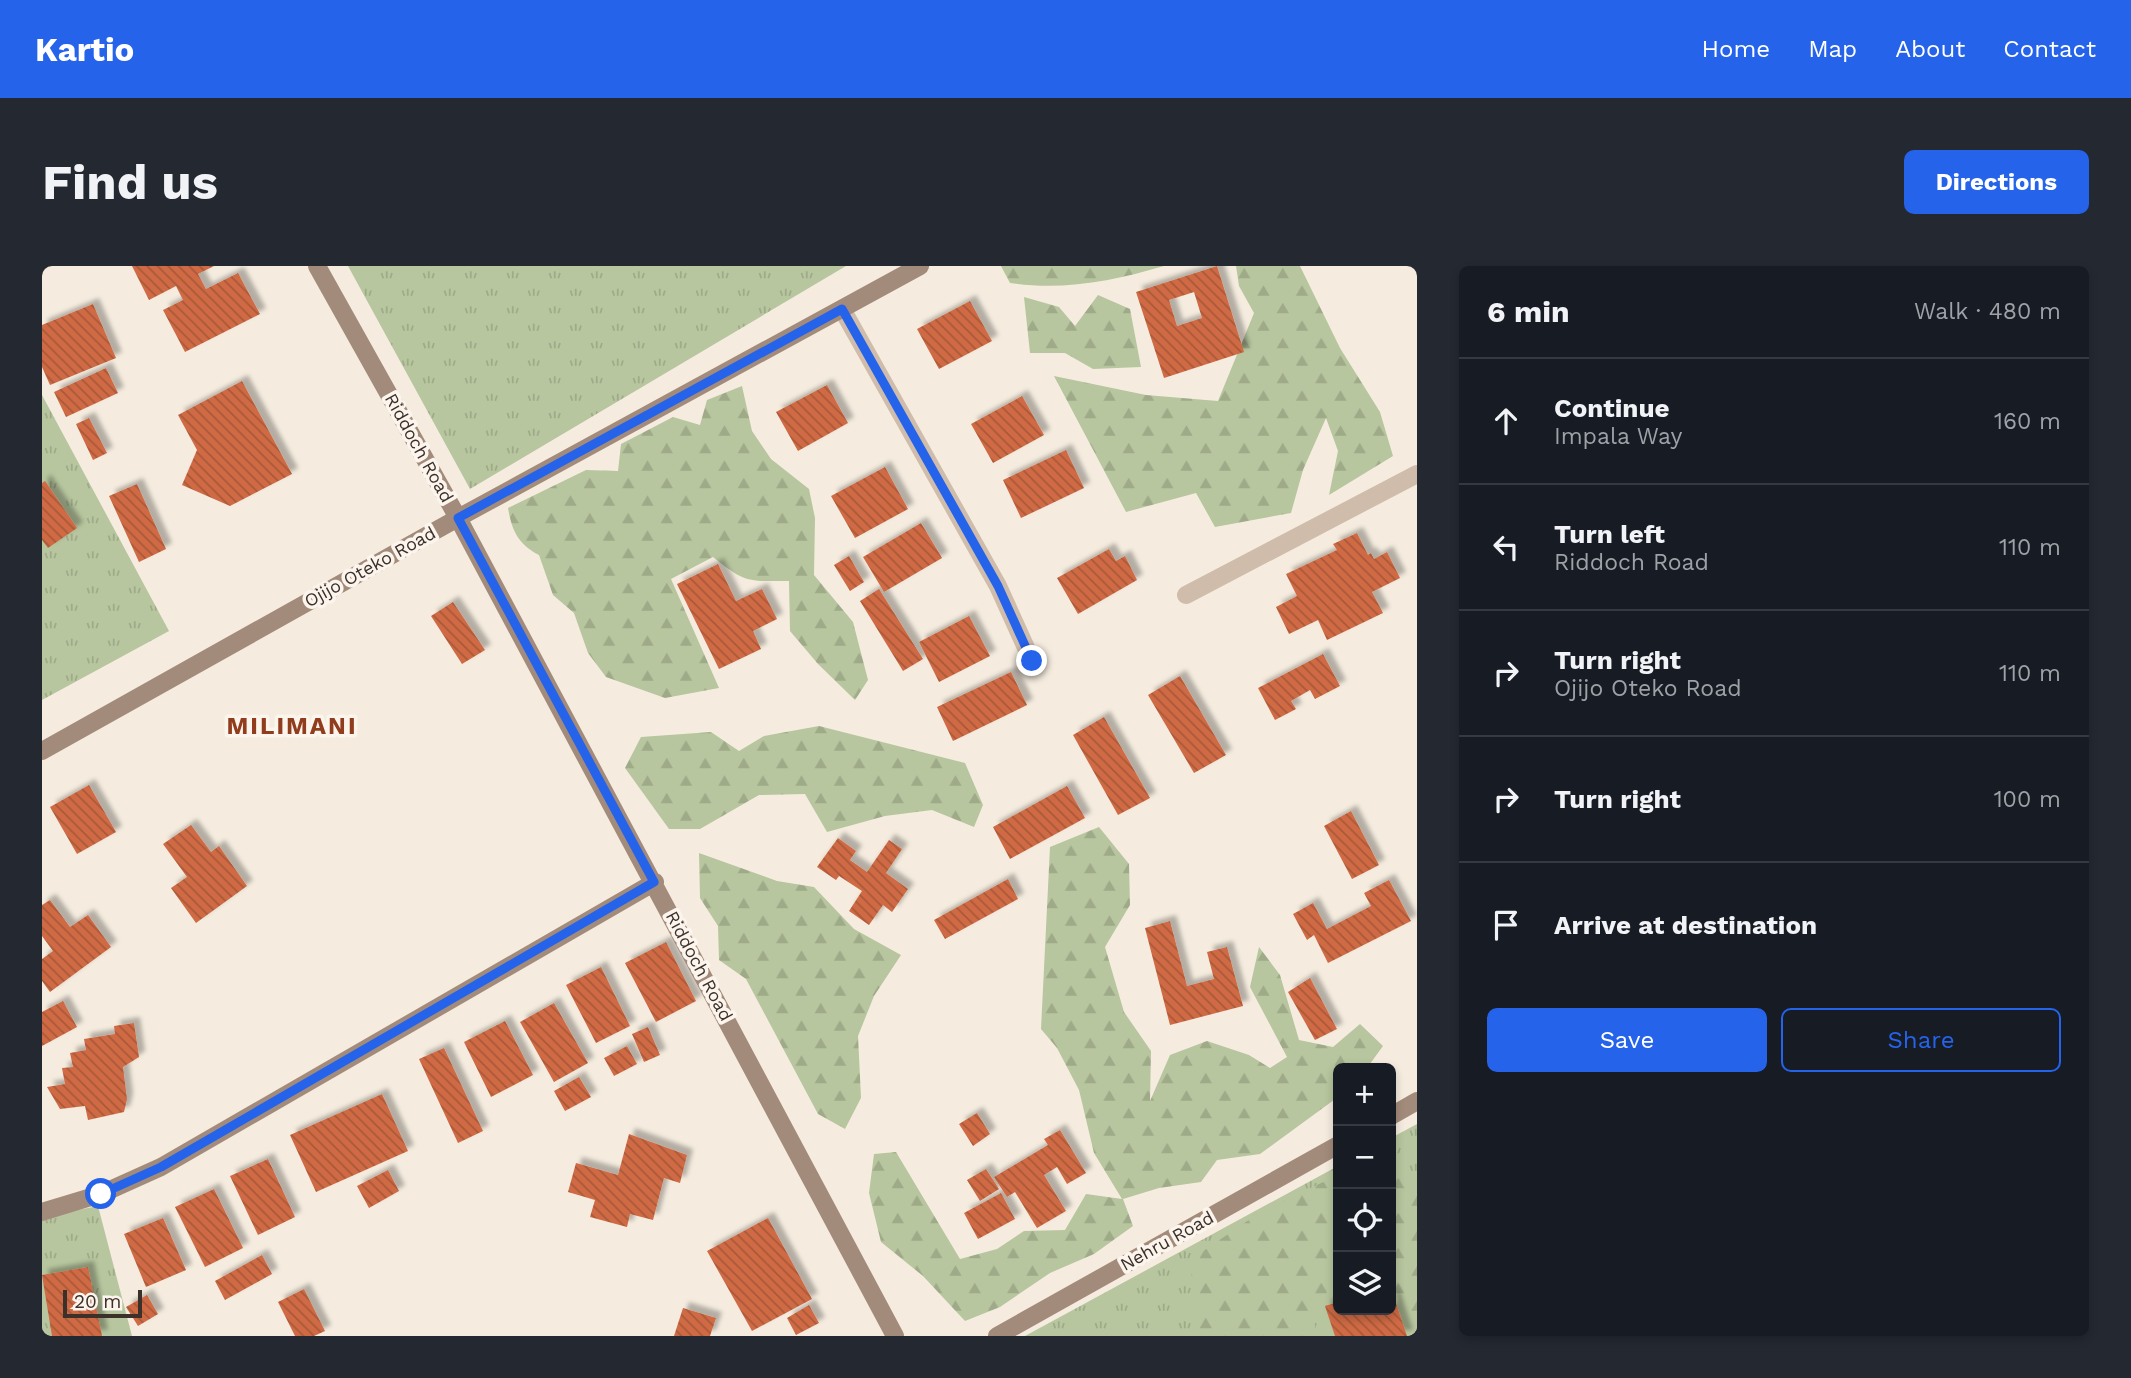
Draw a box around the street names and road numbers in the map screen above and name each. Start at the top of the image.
street label: Riddoch Road [381,390,458,506]
street label: Ojijo Oteko Road [300,522,439,611]
street label: Riddoch Road [662,907,737,1024]
street label: Nehru Road [1117,1206,1217,1275]

